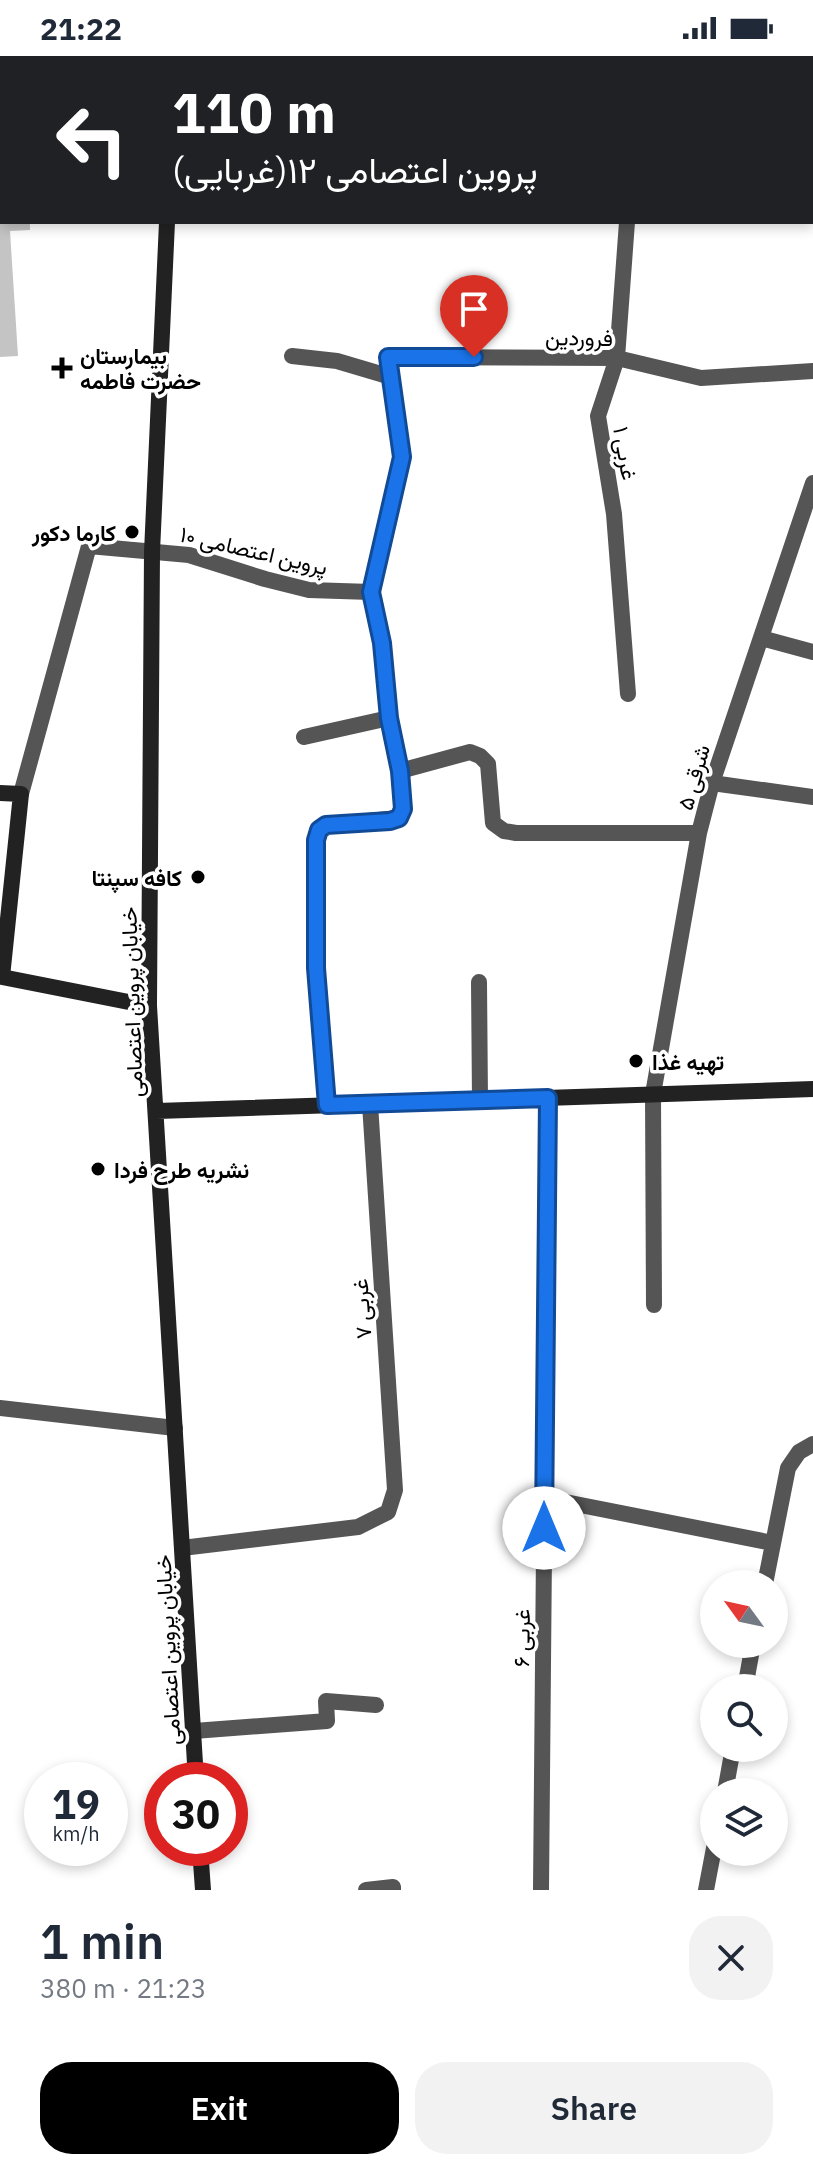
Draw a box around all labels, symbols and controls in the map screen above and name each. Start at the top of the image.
text: 21:22 [40,9,122,48]
text: 110 m [172,76,336,148]
icon: left [40,88,144,192]
text: پروین اعتصامی ۱۲(غربایی) [172,146,538,193]
pin [440,275,508,357]
icon: arrive [452,287,496,331]
street label: فروردین [545,322,613,352]
place label: بیمارستان حضرت فاطمه [80,341,201,395]
marker: بیمارستان حضرت فاطمه [51,357,73,379]
street label: غربی ۱ [607,424,645,482]
place label: کارما دکور [31,518,116,547]
street label: پروین اعتصامی ۱۰ [177,519,331,582]
marker: کارما دکور [123,523,141,541]
street label: شرقی ۵ [670,741,716,813]
place label: کافه سپنتا [91,863,182,894]
marker: کافه سپنتا [189,868,207,886]
street label: خیابان پروین اعتصامی [113,906,150,1098]
place label: تهیه غذا [652,1047,724,1076]
marker: تهیه غذا [627,1052,645,1070]
place label: نشریه طرح فردا [114,1155,249,1185]
marker: نشریه طرح فردا [89,1160,107,1178]
street label: غربی ۷ [344,1278,378,1340]
position arrow [502,1486,586,1570]
street label: خیابان پروین اعتصامی [148,1554,187,1746]
north arrow [700,1570,788,1658]
map controls [700,1570,788,1866]
street label: غربی ۶ [506,1609,536,1667]
button: search [700,1674,788,1762]
speed limit sign: 30 [144,1762,248,1866]
text: 19 [52,1778,100,1830]
button: layers [700,1778,788,1866]
text: km/h [52,1820,100,1847]
text: 1 min [40,1910,164,1972]
button: close [689,1916,773,2000]
text: 380 m · 21:23 [40,1971,206,2005]
button: Exit [40,2062,399,2154]
button: Share [415,2062,773,2154]

